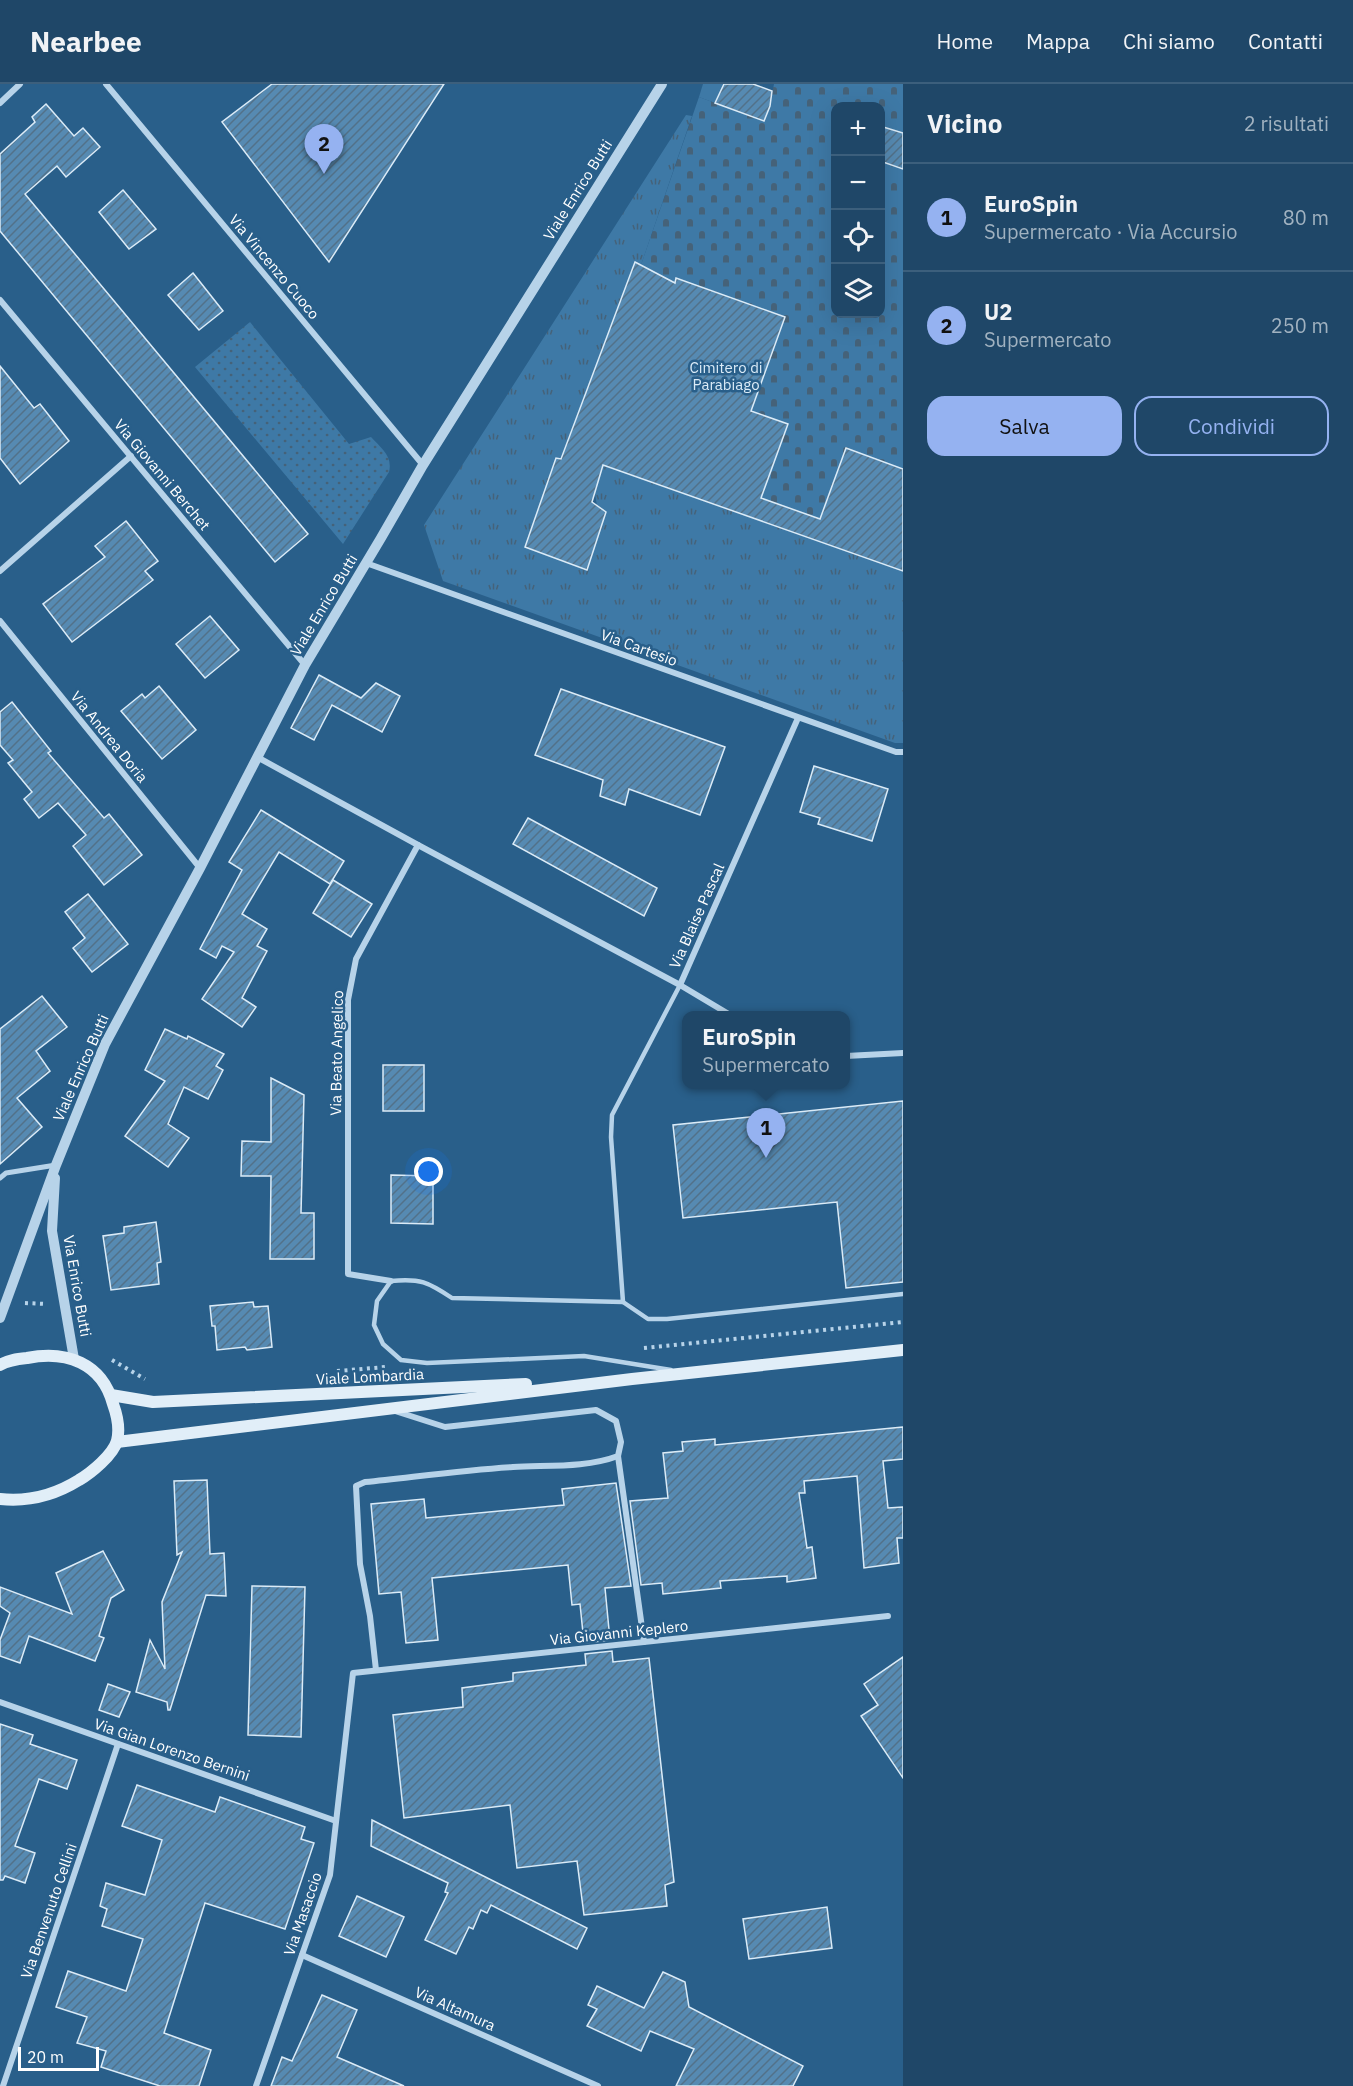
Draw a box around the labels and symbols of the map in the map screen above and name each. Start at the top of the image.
pin: 2 [304,124,344,174]
street label: Viale Enrico Butti [539,136,616,244]
street label: Via Vincenzo Cuoco [225,210,324,323]
park label: Cimitero di Parabiago [689,358,763,394]
street label: Via Giovanni Berchet [110,415,214,534]
street label: Viale Enrico Butti [286,551,361,659]
street label: Via Cartesio [598,625,680,670]
street label: Via Andrea Doria [67,687,152,786]
street label: Via Blaise Pascal [665,860,728,971]
street label: Via Beato Angelico [326,990,347,1116]
street label: Viale Enrico Butti [48,1011,113,1124]
pin: 1 [746,1108,786,1158]
your location [414,1157,443,1186]
street label: Via Enrico Butti [59,1234,96,1338]
street label: Viale Lombardia [315,1364,424,1389]
street label: Via Giovanni Keplero [549,1616,689,1649]
street label: Via Gian Lorenzo Bernini [92,1714,253,1785]
street label: Via Benvenuto Cellini [16,1841,81,1981]
street label: Via Masaccio [279,1870,326,1958]
street label: Via Altamura [412,1982,499,2035]
scale bar [18,2044,99,2072]

